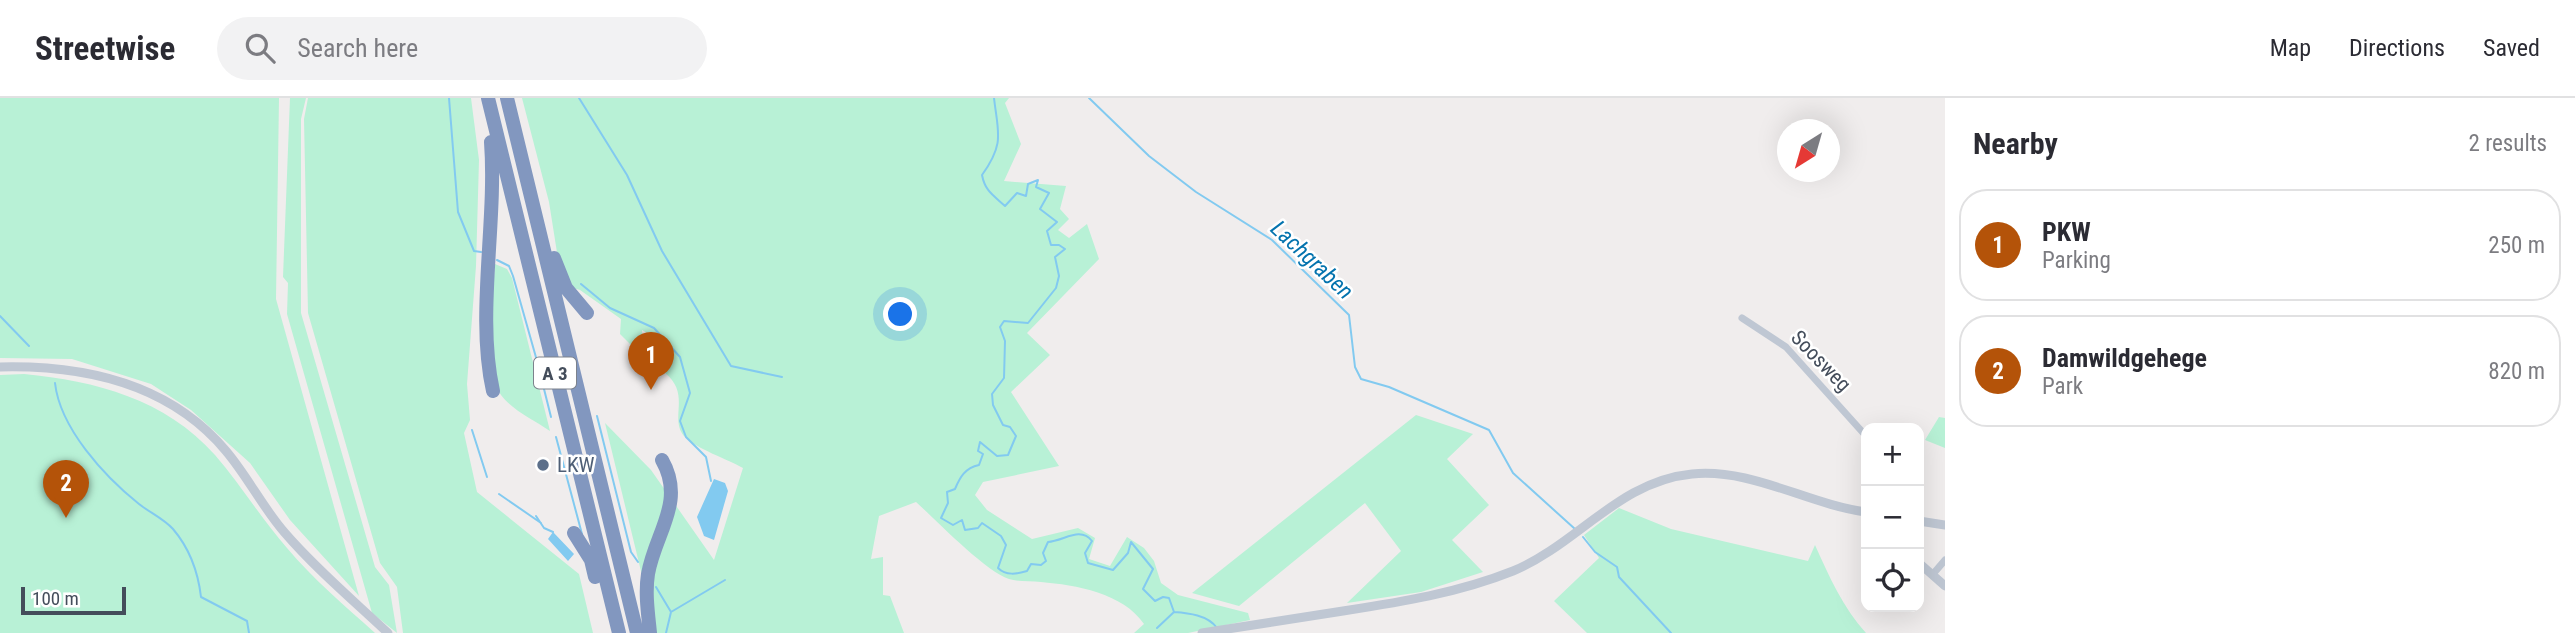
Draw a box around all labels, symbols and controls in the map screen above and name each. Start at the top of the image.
search box [217,17,707,80]
text: Streetwise [35,29,175,68]
icon: search [241,29,279,67]
text: Search here [297,33,418,63]
text: Map [2270,34,2311,62]
text: Directions [2349,34,2445,62]
text: Saved [2483,34,2540,62]
north arrow [1777,119,1840,182]
text: Nearby [1973,126,2058,161]
text: 2 results [2469,130,2547,157]
water label: Lachgraben [1265,215,1359,305]
text: PKW [2042,217,2091,247]
text: 1 [1992,232,2004,259]
text: 250 m [2488,232,2545,259]
text: Parking [2042,247,2111,274]
your location [883,297,917,331]
street label: Soosweg [1786,326,1856,396]
pin: 1 [628,332,674,390]
text: Damwildgehege [2042,343,2207,373]
road number: A 3 [534,358,576,388]
text: 2 [1992,358,2004,385]
text: 820 m [2488,358,2545,385]
text: Park [2042,373,2083,400]
map controls [1861,423,1924,612]
button: + [1861,423,1924,486]
place label: LKW [557,453,594,477]
marker: LKW [535,457,551,473]
pin: 2 [43,460,89,518]
button: − [1861,486,1924,549]
button: locate [1861,549,1924,612]
scale bar [21,584,126,616]
text: 100 m [32,587,79,610]

